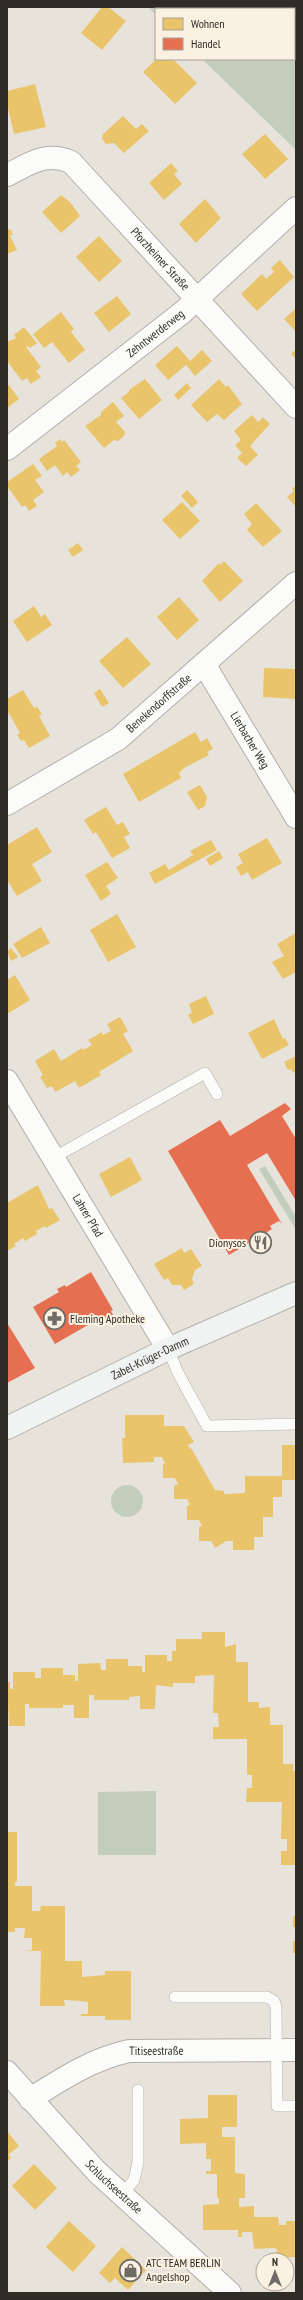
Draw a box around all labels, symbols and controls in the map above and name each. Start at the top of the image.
legend [155,8,295,60]
text: Wohnen [191,16,225,31]
text: Handel [191,36,221,51]
street label: Pforzheimer Straße [128,224,193,293]
street label: Zehntwerderweg [123,306,187,360]
street label: Benekendorffstraße [123,670,194,735]
street label: Lierbacher Weg [227,709,273,771]
street label: Lahrer Pfad [70,1191,107,1240]
restaurant icon: Dionysos [248,1230,274,1256]
place label: Dionysos [209,1235,246,1250]
pharmacy icon: Fleming Apotheke [42,1306,68,1332]
place label: Fleming Apotheke [70,1311,145,1326]
street label: Zabel-Krüger-Damm [108,1333,191,1383]
street label: Titiseestraße [129,2043,184,2058]
street label: Schluchseestraße [83,2156,146,2217]
north arrow [255,2252,295,2292]
place label: ATC TEAM BERLIN Angelshop [146,2255,220,2284]
text: N [272,2255,278,2269]
shop icon: ATC TEAM BERLIN Angelshop [117,2257,143,2283]

